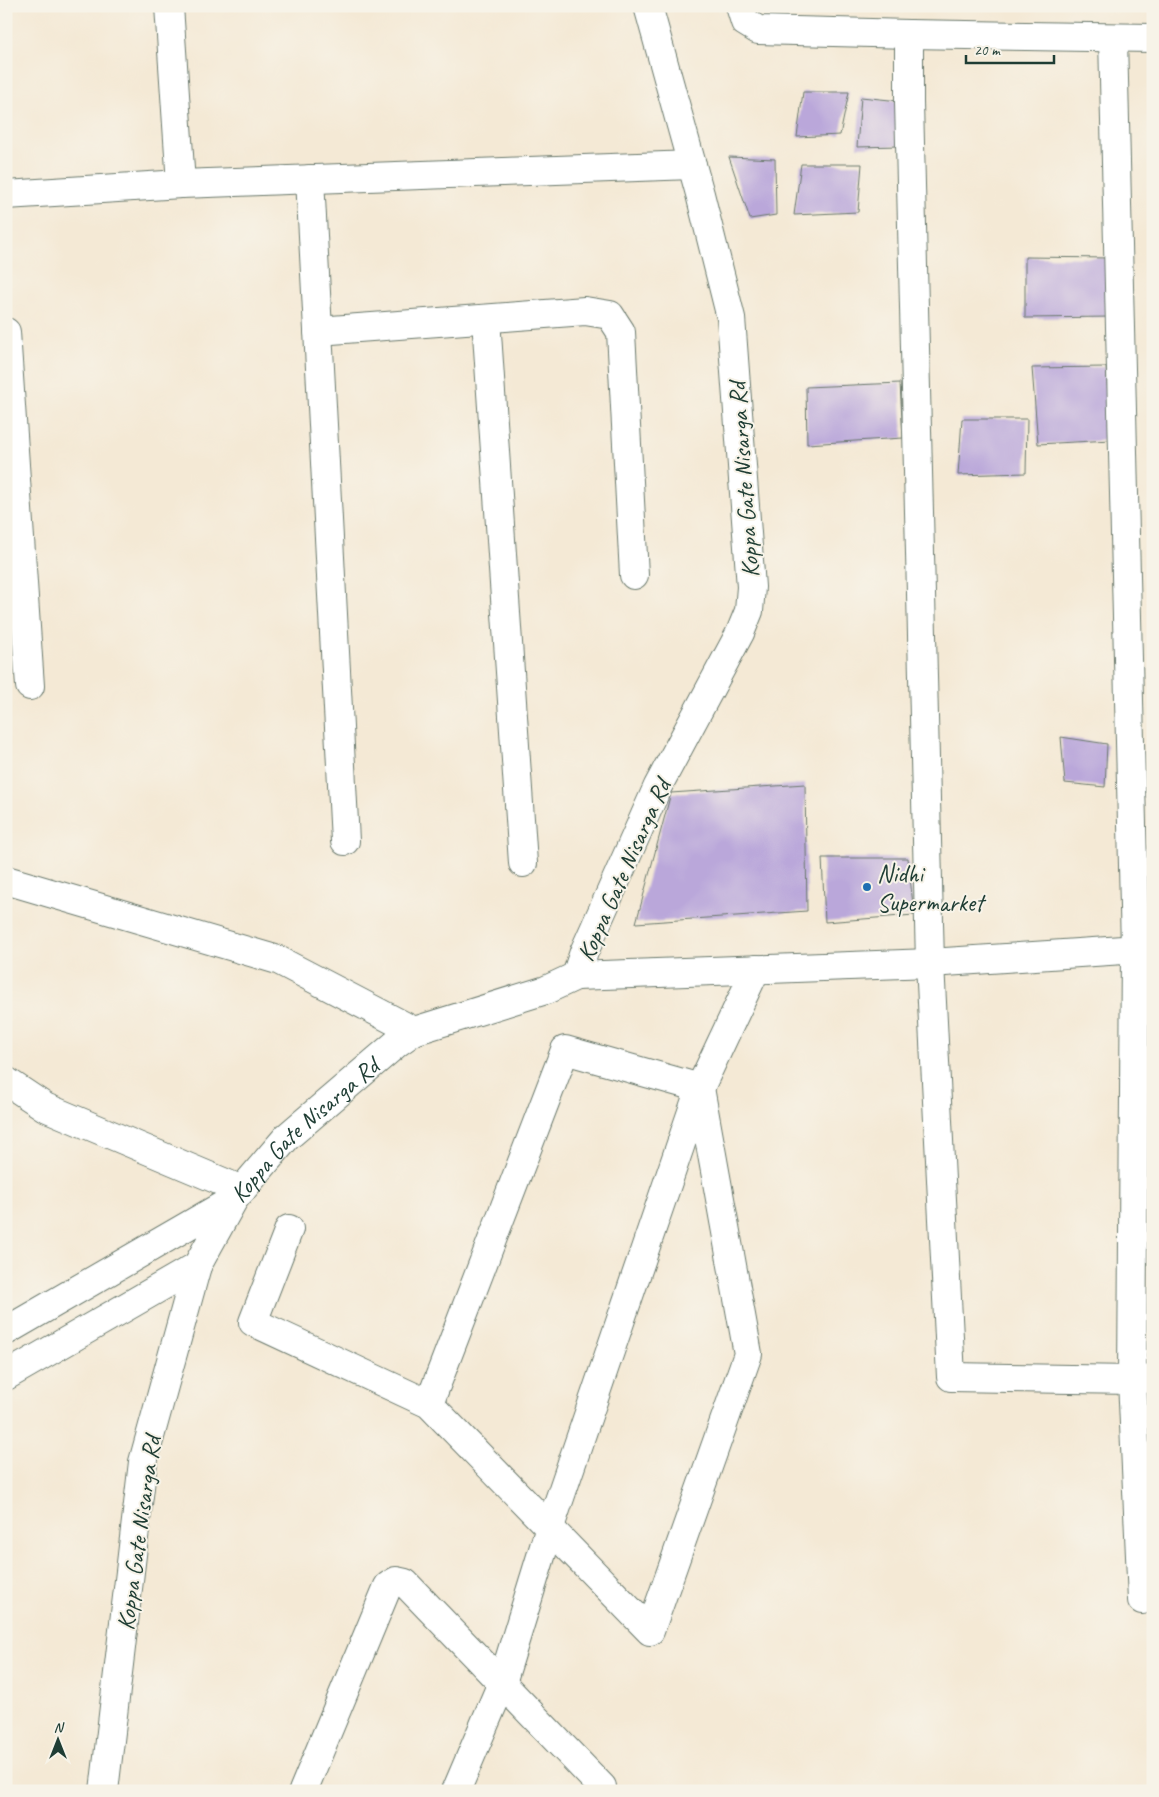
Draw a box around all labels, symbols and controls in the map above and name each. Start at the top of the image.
scale bar [966,32,1054,64]
text: 20 m [974,41,1001,60]
street label: Koppa Gate Nisarga Rd [721,377,767,579]
street label: Koppa Gate Nisarga Rd [570,771,680,966]
place label: Nidhi Supermarket [877,858,987,919]
marker: Nidhi Supermarket [861,881,873,893]
street label: Koppa Gate Nisarga Rd [223,1048,389,1209]
street label: Koppa Gate Nisarga Rd [110,1430,169,1632]
north arrow [32,1714,82,1764]
text: N [54,1719,65,1736]

